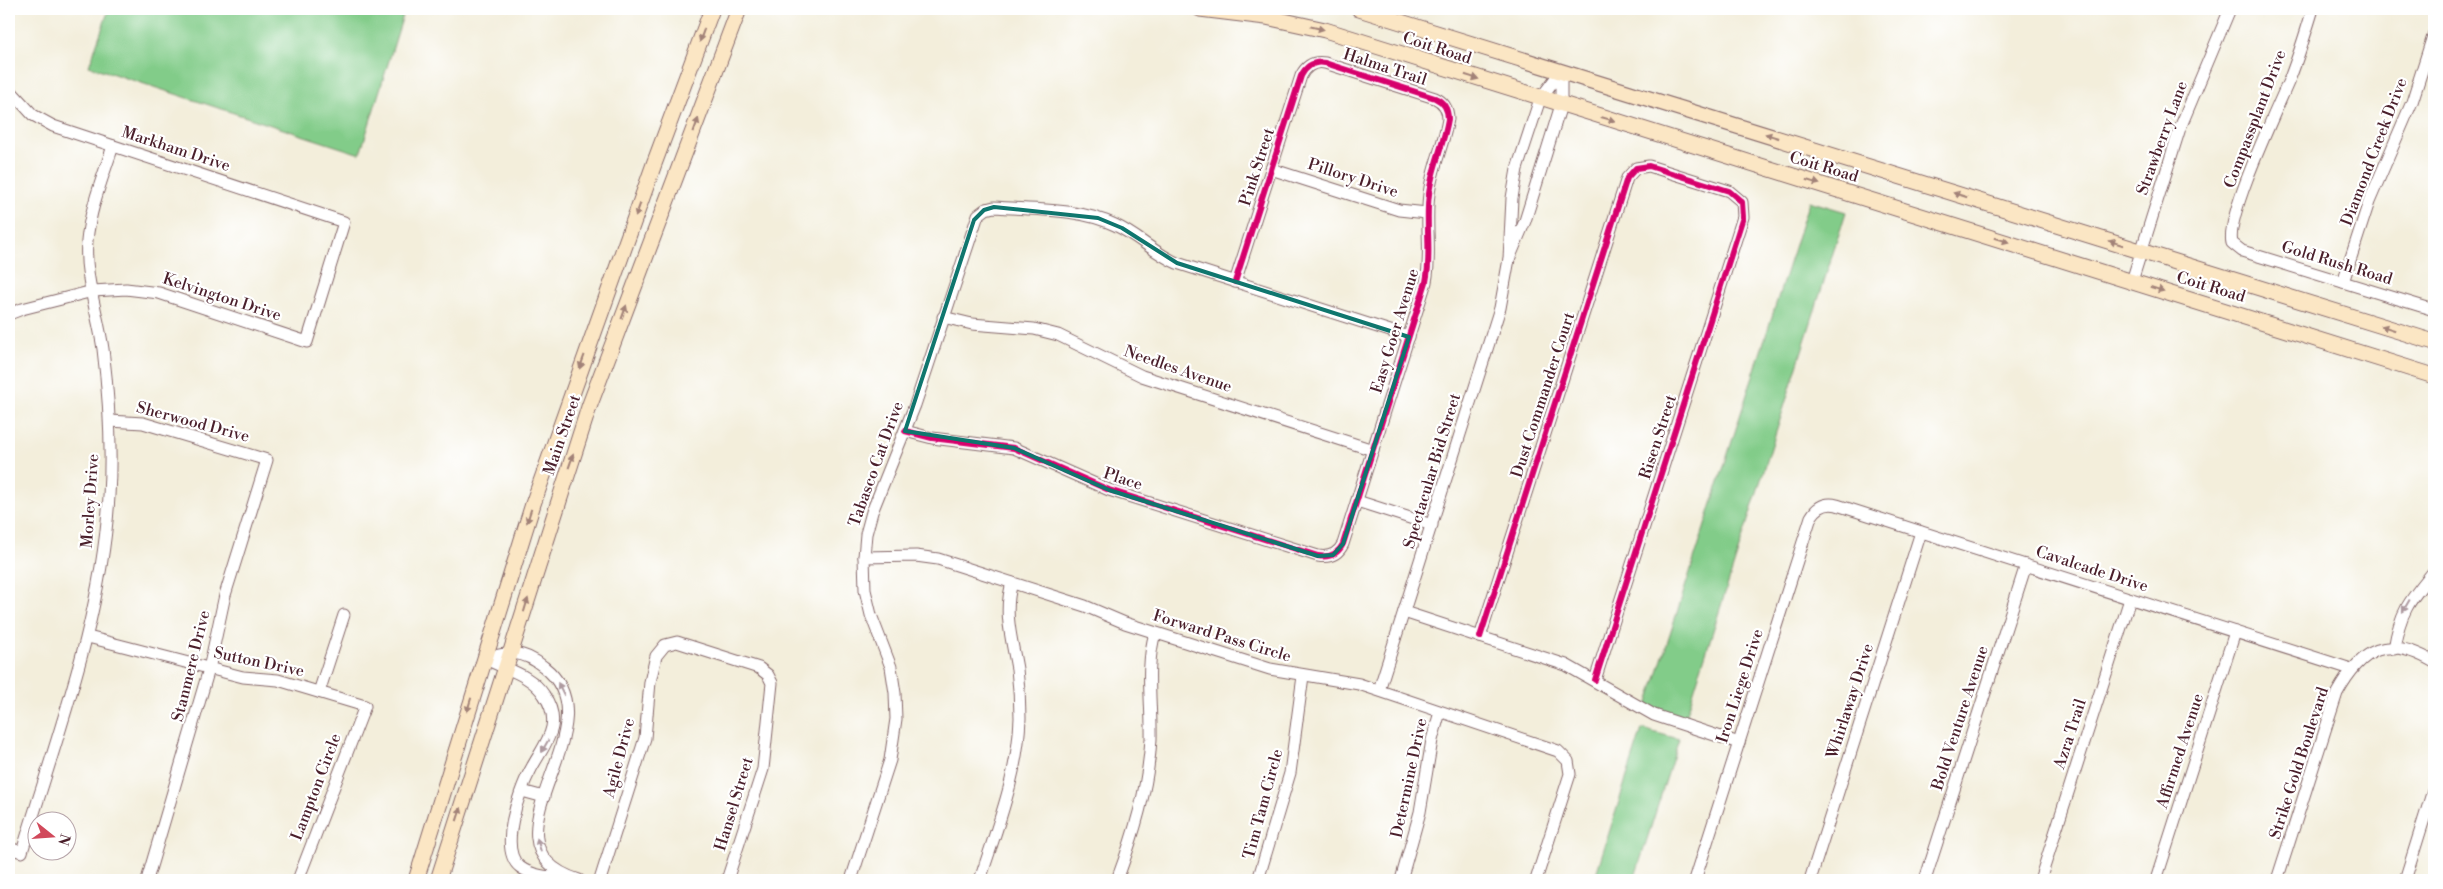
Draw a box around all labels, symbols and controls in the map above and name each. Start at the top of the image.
one-way arrow [1309,24,1324,32]
street label: Coit Road [1400,27,1474,69]
one-way arrow [698,28,706,43]
street label: Halma Trail [1341,44,1430,90]
street label: Compassplant Drive [2219,47,2291,191]
one-way arrow [1464,74,1479,81]
street label: Diamond Creek Drive [2337,75,2411,229]
street label: Strawberry Lane [2132,78,2192,198]
one-way arrow [1600,115,1615,123]
one-way arrow [693,118,700,133]
street label: Markham Drive [119,122,233,176]
street label: Pink Street [1235,125,1279,209]
one-way arrow [1764,132,1779,140]
street label: Coit Road [1787,147,1861,187]
street label: Pillory Drive [1305,154,1401,202]
one-way arrow [1806,179,1821,186]
one-way arrow [1953,191,1968,198]
one-way arrow [634,202,641,217]
one-way arrow [1995,237,2010,245]
street label: Gold Rush Road [2279,237,2395,289]
one-way arrow [2108,239,2123,246]
street label: Easy Goer Avenue [1367,266,1423,396]
street label: Coit Road [2174,267,2248,307]
street label: Kelvington Drive [160,268,284,326]
one-way arrow [2150,285,2165,293]
one-way arrow [621,305,628,320]
street label: Dust Commander Court [1507,309,1579,480]
one-way arrow [2380,323,2395,331]
street label: Needles Avenue [1121,341,1235,397]
one-way arrow [578,355,585,370]
street label: Spectacular Bid Street [1399,391,1465,551]
street label: Main Street [539,392,585,478]
street label: Risen Street [1635,392,1681,482]
street label: Sherwood Drive [134,397,252,447]
street label: Tabasco Cat Drive [844,399,908,529]
street label: Morley Drive [77,453,103,549]
one-way arrow [568,454,575,469]
street label: Place [1101,463,1145,495]
one-way arrow [525,509,533,524]
street label: Cavalcade Drive [2033,541,2151,597]
one-way arrow [522,597,530,612]
one-way arrow [2402,600,2411,613]
street label: Forward Pass Circle [1150,605,1294,667]
street label: Stanmere Drive [168,608,214,724]
street label: Iron Liege Drive [1712,626,1768,746]
street label: Whirlaway Drive [1822,641,1878,762]
street label: Sutton Drive [212,643,306,681]
street label: Bold Venture Avenue [1927,643,1993,794]
one-way arrow [557,681,566,696]
street label: Strike Gold Boulevard [2265,684,2333,842]
street label: Affirmed Avenue [2152,691,2208,812]
street label: Azra Trail [2049,696,2091,772]
one-way arrow [465,698,473,713]
street label: Agile Drive [598,716,639,801]
street label: Determine Drive [1387,716,1431,840]
street label: Lampton Circle [286,731,346,843]
one-way arrow [541,739,549,753]
street label: Tim Tam Circle [1239,747,1287,861]
street label: Hansel Street [710,754,758,853]
one-way arrow [455,806,463,821]
north arrow [28,812,78,862]
text: N [53,832,74,847]
one-way arrow [534,837,542,852]

